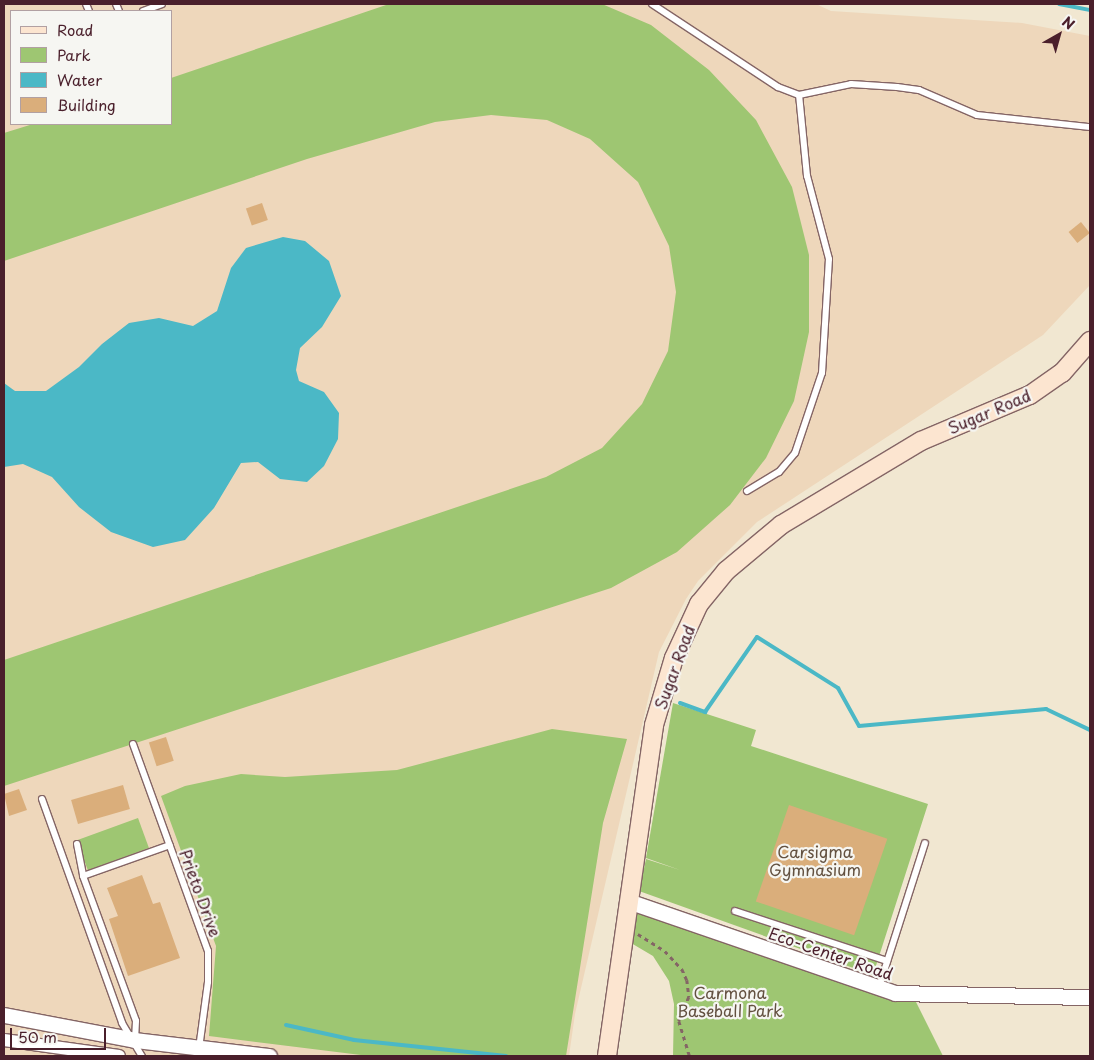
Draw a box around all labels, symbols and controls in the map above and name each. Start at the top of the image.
legend [10,10,172,125]
north arrow [1034,10,1084,60]
text: N [1058,11,1079,34]
text: Road [57,18,93,41]
text: Park [57,43,91,66]
text: Water [57,68,102,91]
text: Building [57,93,116,116]
street label: Sugar Road [944,385,1034,437]
street label: Sugar Road [650,621,698,713]
park label: Carsigma Gymnasium [769,841,861,879]
street label: Prieto Drive [176,847,226,939]
street label: Eco-Center Road [766,923,896,983]
park label: Carmona Baseball Park [677,982,783,1020]
scale bar [12,1018,109,1050]
text: 50 m [18,1025,57,1048]

